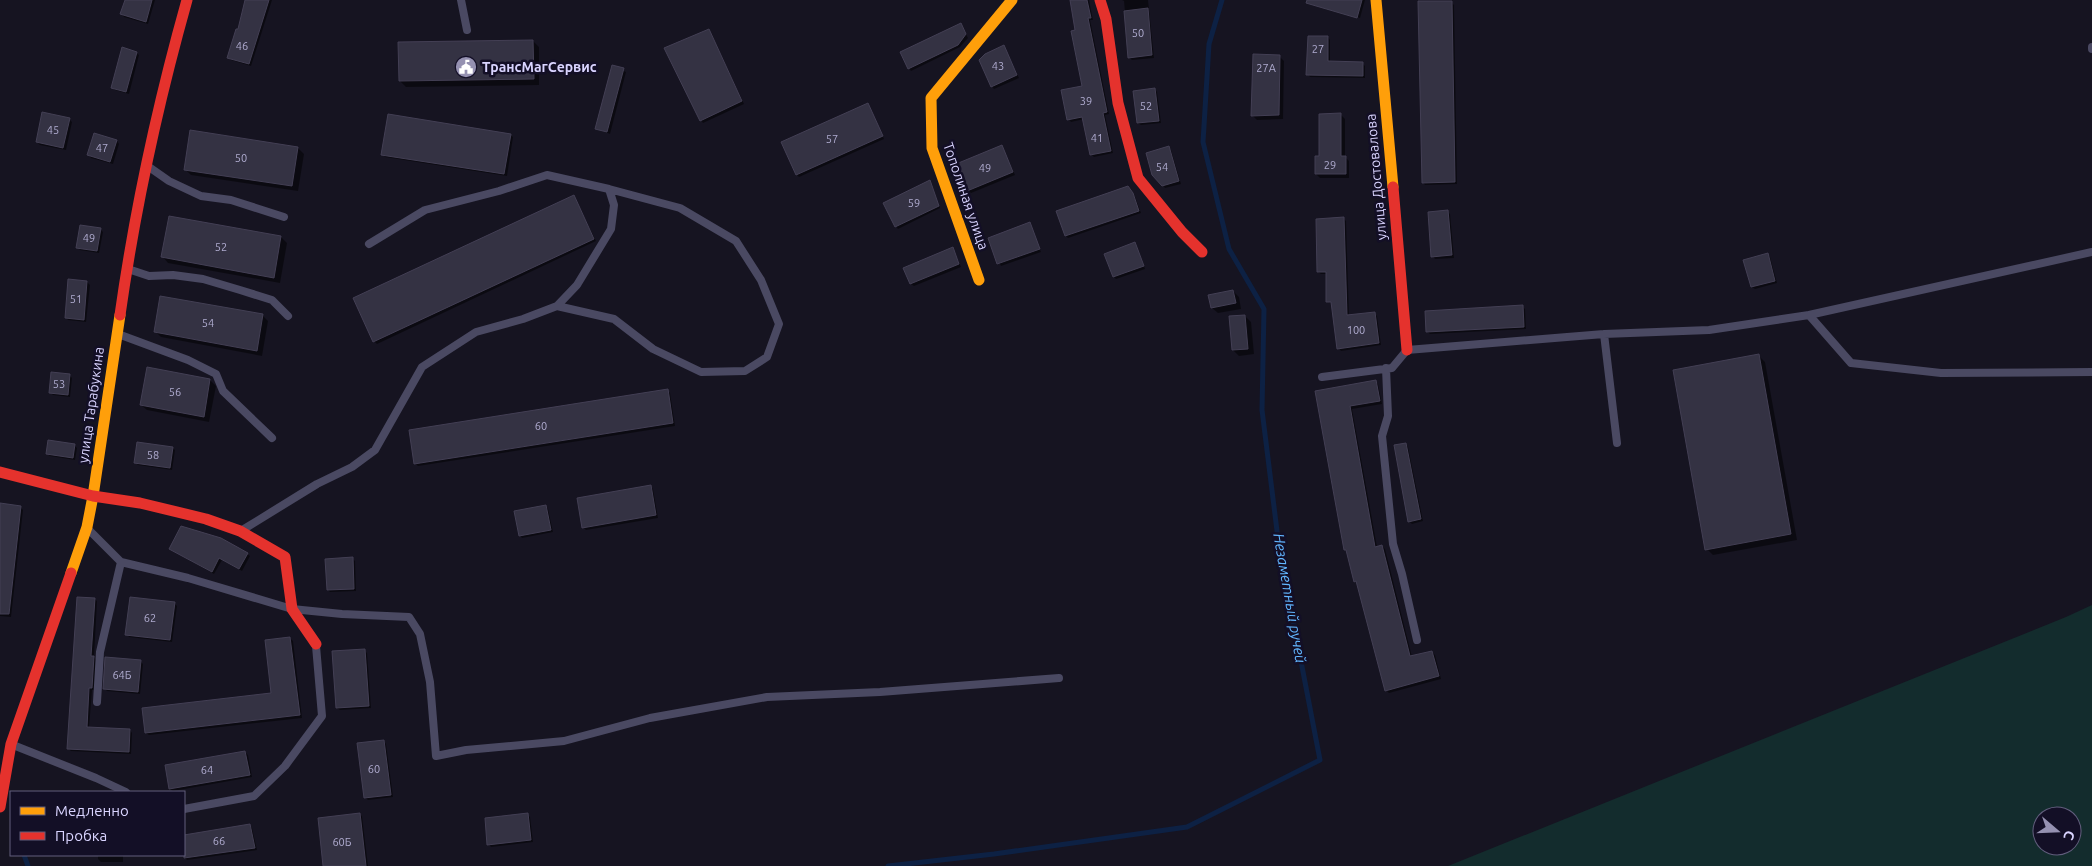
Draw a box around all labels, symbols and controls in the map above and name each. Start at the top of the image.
house number: 50 [1132,27,1144,39]
house number: 46 [236,40,248,52]
house number: 27 [1312,43,1324,55]
public building icon: ТрансМагСервис [454,55,478,79]
place label: ТрансМагСервис [482,59,597,75]
house number: 43 [992,60,1004,72]
house number: 27А [1256,62,1277,74]
house number: 39 [1080,95,1092,107]
house number: 52 [1140,100,1152,112]
street label: улица Достовалова [1363,113,1389,241]
house number: 45 [47,124,59,136]
house number: 41 [1091,132,1103,144]
house number: 57 [826,133,838,145]
street label: Тополиная улица [940,140,992,252]
house number: 47 [96,142,108,154]
house number: 50 [235,152,247,164]
house number: 29 [1324,159,1336,171]
house number: 54 [1156,161,1168,173]
house number: 49 [979,162,991,174]
house number: 59 [908,197,920,209]
house number: 49 [83,232,95,244]
house number: 52 [215,241,227,253]
house number: 51 [70,293,82,305]
house number: 54 [202,317,214,329]
house number: 100 [1347,324,1365,336]
street label: улица Тарабукина [75,346,107,464]
house number: 53 [53,378,65,390]
house number: 56 [169,386,181,398]
house number: 60 [535,420,547,432]
house number: 58 [147,449,159,461]
water label: Незаметный ручей [1270,532,1310,664]
house number: 62 [144,612,156,624]
house number: 64Б [112,669,132,681]
house number: 60 [368,763,380,775]
house number: 64 [201,764,213,776]
legend [10,791,185,856]
text: Медленно [55,802,129,819]
north arrow [2032,806,2082,856]
text: Пробка [55,827,107,844]
text: С [2060,828,2078,842]
house number: 66 [213,835,225,847]
house number: 60Б [332,836,352,848]

